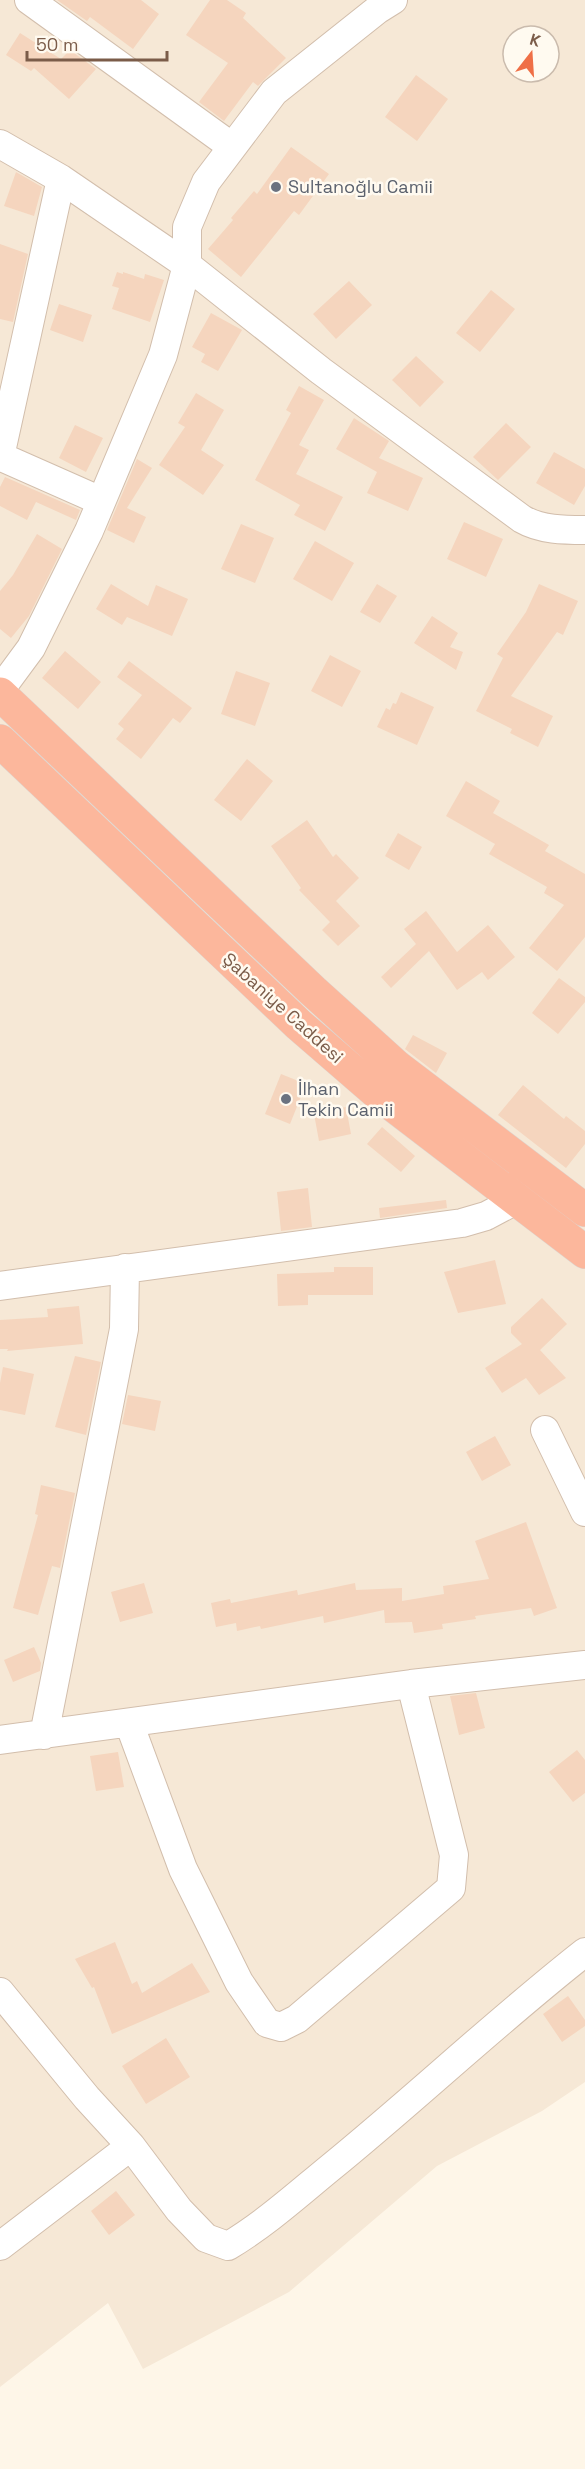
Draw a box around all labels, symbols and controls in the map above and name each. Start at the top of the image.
scale bar [27,24,166,62]
north arrow [501,24,561,84]
text: K [527,29,543,52]
text: 50 m [36,33,78,56]
place label: Sultanoğlu Camii [288,175,433,198]
marker: Sultanoğlu Camii [269,180,283,194]
street label: Şabaniye Caddesi [218,947,348,1068]
place label: İlhan Tekin Camii [298,1077,393,1121]
marker: İlhan Tekin Camii [279,1092,293,1106]

